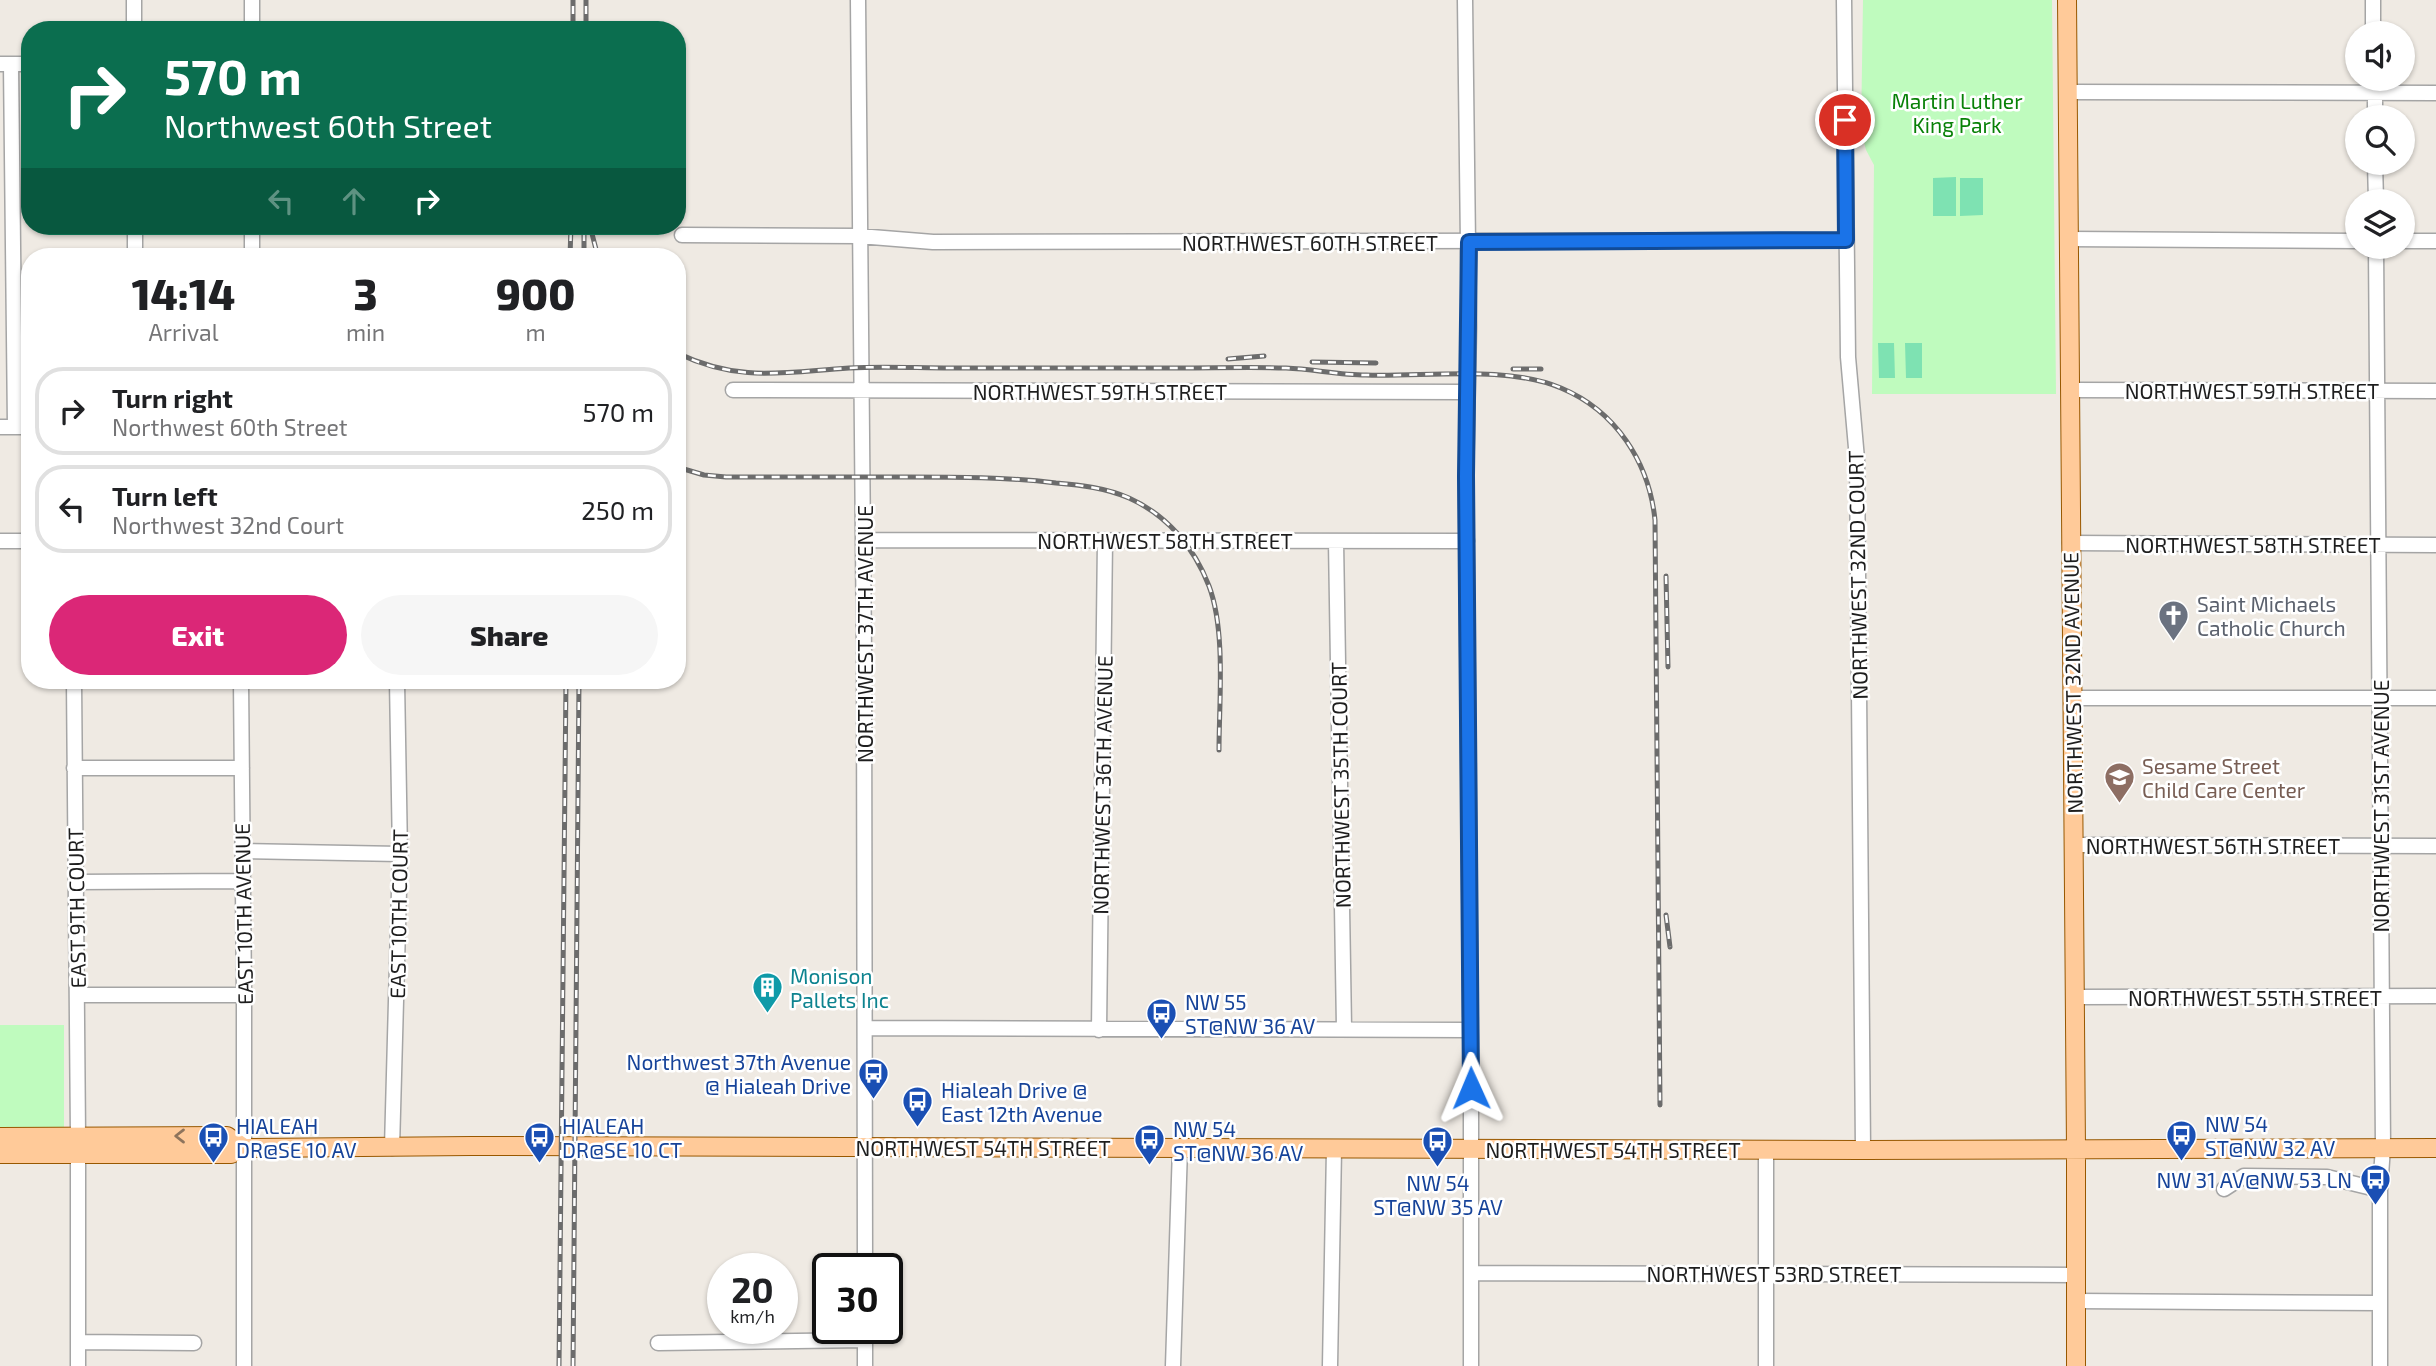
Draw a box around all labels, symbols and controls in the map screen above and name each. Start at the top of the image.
map controls [2345,21,2415,259]
button: sound [2345,21,2415,91]
text: 570 m [164,46,302,105]
icon: right [49,49,140,140]
park label: Martin Luther King Park [1891,88,2023,137]
pin [1815,90,1875,150]
icon: arrive [1826,101,1864,139]
button: search [2345,105,2415,175]
text: Northwest 60th Street [164,106,492,144]
icon: left [262,182,300,220]
icon: ahead [335,182,373,220]
icon: right [408,182,446,220]
button: layers [2345,189,2415,259]
street label: NORTHWEST 60TH STREET [1182,230,1438,255]
text: 14:14 [132,268,235,318]
text: 3 [354,268,378,318]
text: 900 [496,268,575,318]
text: Arrival [148,318,218,346]
text: min [346,318,385,346]
text: m [526,318,546,346]
street label: NORTHWEST 59TH STREET [2125,378,2379,403]
street label: NORTHWEST 59TH STREET [973,379,1227,404]
text: Turn right [112,382,233,413]
icon: right [53,392,91,430]
text: 570 m [582,396,654,427]
text: Northwest 60th Street [112,413,348,441]
street label: NORTHWEST 32ND COURT [1842,450,1872,700]
text: Turn left [112,480,218,511]
icon: left [53,490,91,528]
text: 250 m [581,494,654,525]
street label: NORTHWEST 37TH AVENUE [852,505,877,763]
text: Northwest 32nd Court [112,511,344,539]
street label: NORTHWEST 58TH STREET [1037,528,1293,553]
street label: NORTHWEST 58TH STREET [2125,532,2381,557]
street label: NORTHWEST 32ND AVENUE [2057,552,2087,814]
place label: Saint Michaels Catholic Church [2197,591,2346,640]
button: Exit [49,595,347,675]
button: Share [361,595,658,675]
church icon: Saint Michaels Catholic Church [2157,598,2191,642]
street label: NORTHWEST 36TH AVENUE [1087,655,1117,915]
street label: NORTHWEST 35TH COURT [1325,662,1355,908]
street label: NORTHWEST 31ST AVENUE [2368,680,2393,932]
place label: Sesame Street Child Care Center [2142,753,2306,802]
school or university icon: Sesame Street Child Care Center [2102,760,2136,804]
street label: EAST 10TH AVENUE [229,823,257,1005]
street label: EAST 9TH COURT [62,827,90,989]
street label: EAST 10TH COURT [384,829,412,999]
street label: NORTHWEST 56TH STREET [2086,833,2340,858]
place label: Monison Pallets Inc [790,963,889,1012]
building icon: Monison Pallets Inc [750,970,784,1014]
street label: NORTHWEST 55TH STREET [2128,985,2382,1010]
place label: NW 55 ST@NW 36 AV [1185,989,1316,1038]
bus stop icon: NW 55 ST@NW 36 AV [1145,996,1179,1040]
place label: Northwest 37th Avenue @ Hialeah Drive [627,1049,851,1098]
position arrow [1434,1051,1508,1125]
bus stop icon: Northwest 37th Avenue @ Hialeah Drive [857,1056,891,1100]
place label: Hialeah Drive @ East 12th Avenue [941,1077,1103,1126]
bus stop icon: Hialeah Drive @ East 12th Avenue [901,1084,935,1128]
place label: NW 54 ST@NW 32 AV [2205,1111,2335,1160]
place label: HIALEAH DR@SE 10 AV [236,1113,357,1162]
place label: HIALEAH DR@SE 10 CT [562,1113,682,1162]
place label: NW 54 ST@NW 36 AV [1173,1116,1304,1165]
bus stop icon: NW 54 ST@NW 32 AV [2165,1118,2199,1162]
bus stop icon: HIALEAH DR@SE 10 AV [196,1120,230,1164]
bus stop icon: HIALEAH DR@SE 10 CT [522,1120,556,1164]
bus stop icon: NW 54 ST@NW 36 AV [1133,1123,1167,1167]
bus stop icon: NW 54 ST@NW 35 AV [1421,1125,1455,1169]
one-way arrow [174,1128,184,1144]
street label: NORTHWEST 54TH STREET [855,1135,1111,1160]
street label: NORTHWEST 54TH STREET [1485,1137,1741,1162]
bus stop icon: NW 31 AV@NW 53 LN [2358,1162,2392,1206]
place label: NW 31 AV@NW 53 LN [2156,1167,2352,1192]
place label: NW 54 ST@NW 35 AV [1373,1170,1503,1219]
speed limit sign: 30 [812,1253,903,1344]
street label: NORTHWEST 53RD STREET [1647,1261,1901,1286]
text: 20 [731,1268,774,1310]
text: km/h [730,1305,775,1327]

